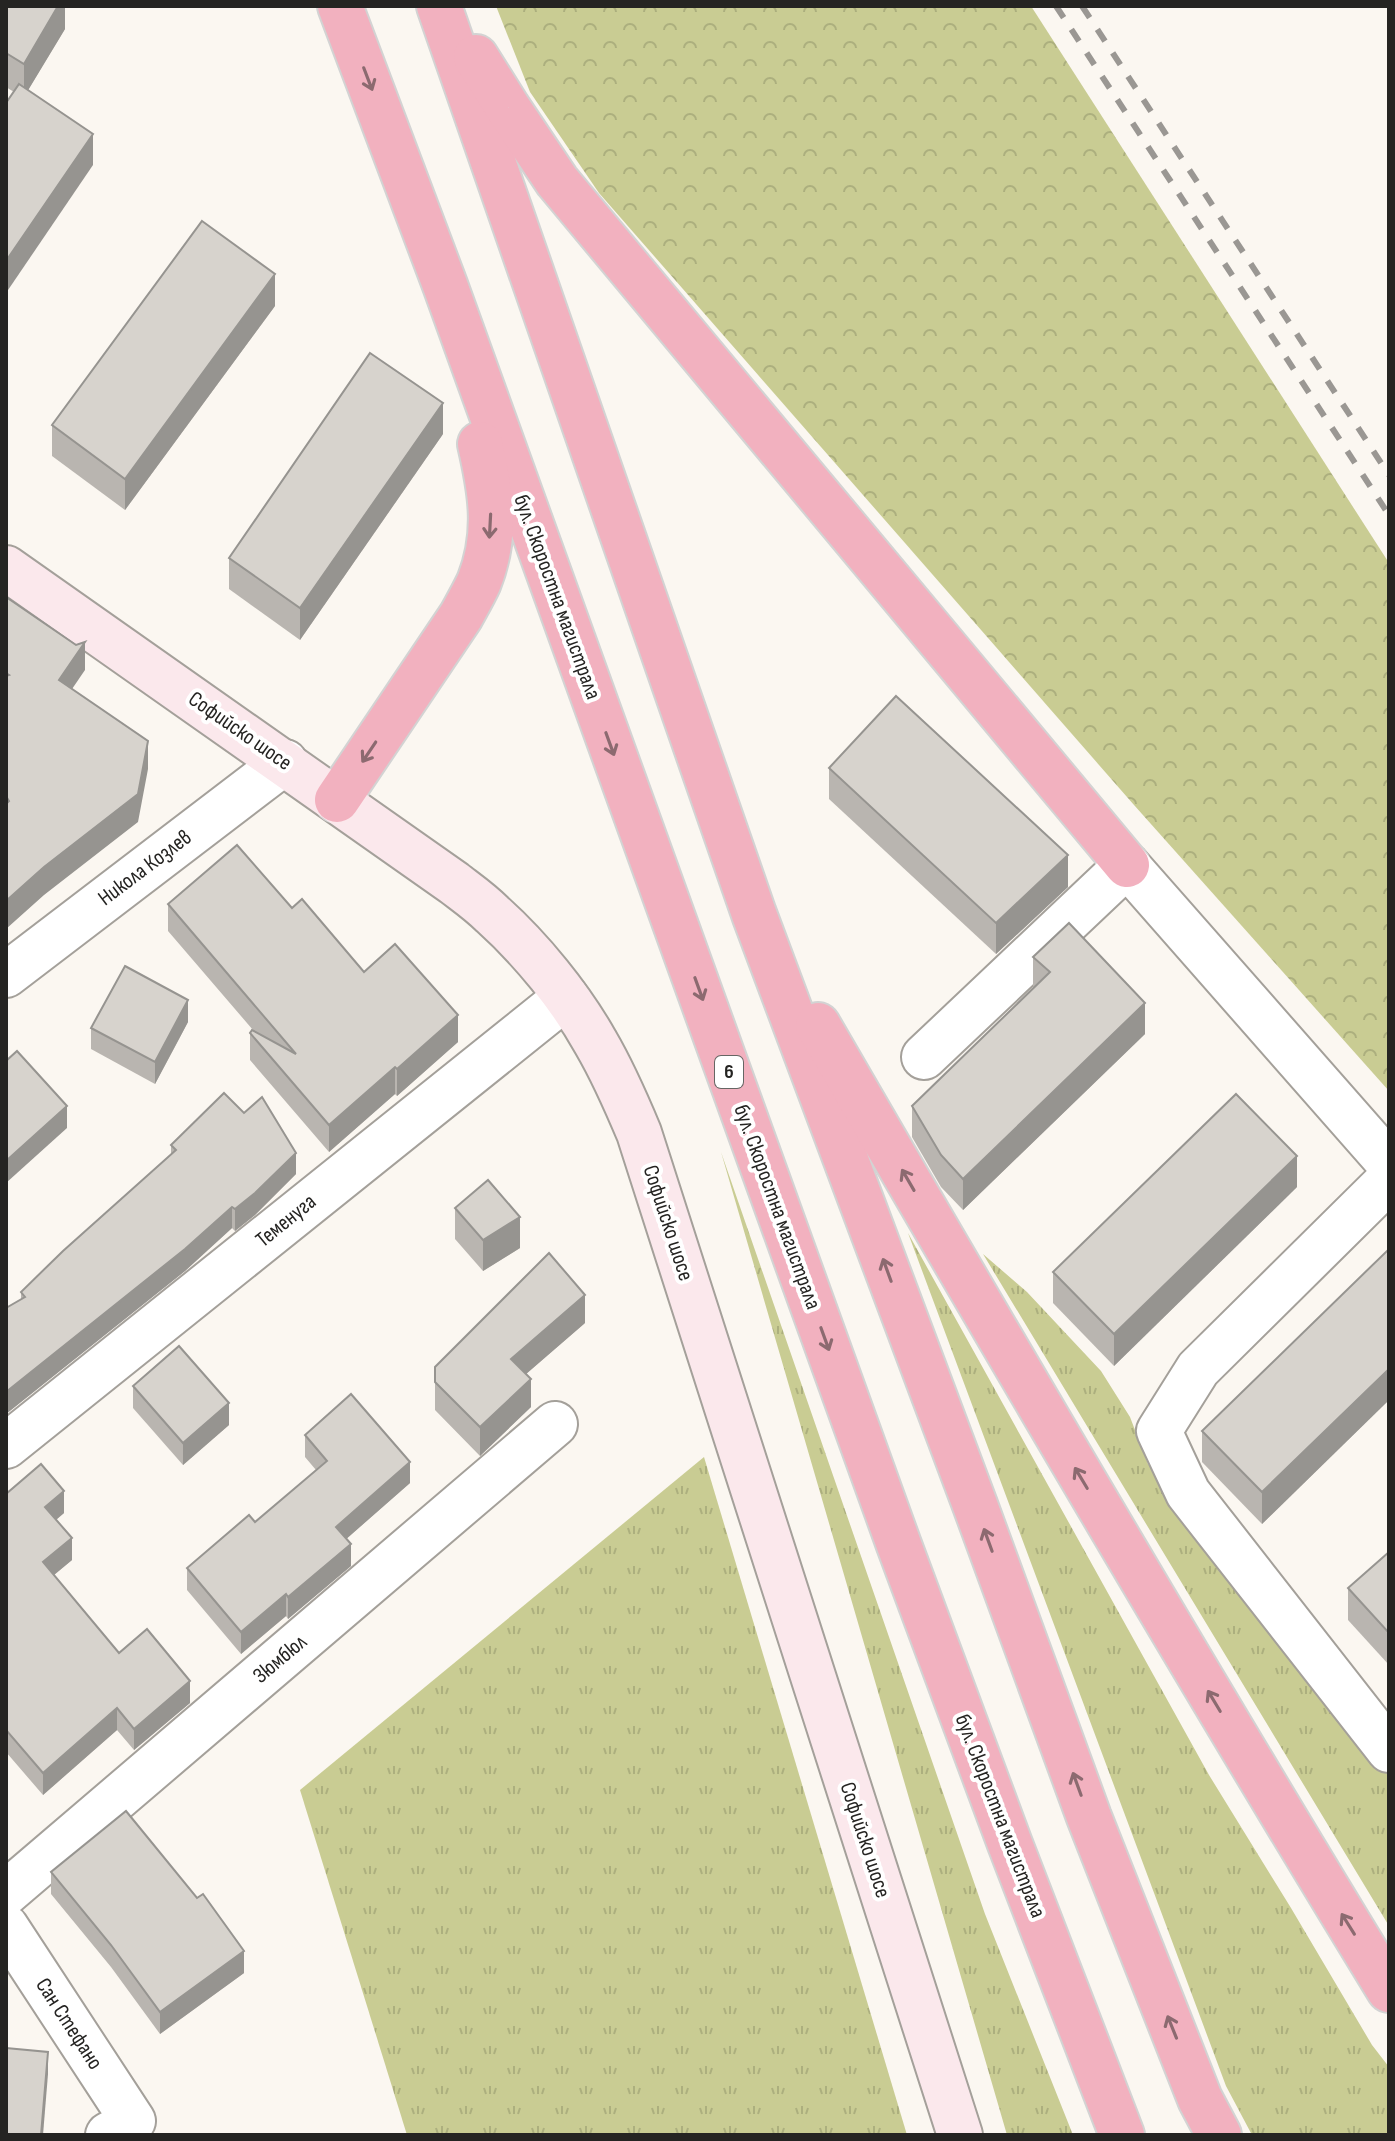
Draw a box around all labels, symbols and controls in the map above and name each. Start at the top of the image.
one-way arrow [362,66,376,91]
street label: бул. Скоростна магистрала [507,491,607,703]
one-way arrow [483,512,498,539]
street label: Софийско шосе [183,686,297,776]
one-way arrow [604,731,619,756]
one-way arrow [361,740,377,762]
street label: Никола Козлев [93,824,197,912]
one-way arrow [692,976,707,1001]
road number: 6 [715,1056,743,1088]
street label: бул. Скоростна магистрала [727,1101,827,1313]
street label: Софийско шосе [637,1162,699,1284]
one-way arrow [900,1169,916,1192]
street label: Теменуга [250,1188,322,1254]
one-way arrow [879,1258,893,1283]
one-way arrow [819,1326,833,1350]
one-way arrow [1073,1467,1089,1490]
one-way arrow [980,1528,994,1553]
street label: Зюмбюл [248,1629,313,1689]
one-way arrow [1206,1690,1222,1713]
street label: бул. Скоростна магистрала [949,1710,1051,1922]
one-way arrow [1069,1773,1083,1797]
street label: Софийско шосе [834,1779,896,1901]
one-way arrow [1340,1913,1356,1936]
street label: Сан Стефано [29,1973,109,2075]
one-way arrow [1163,2015,1178,2040]

